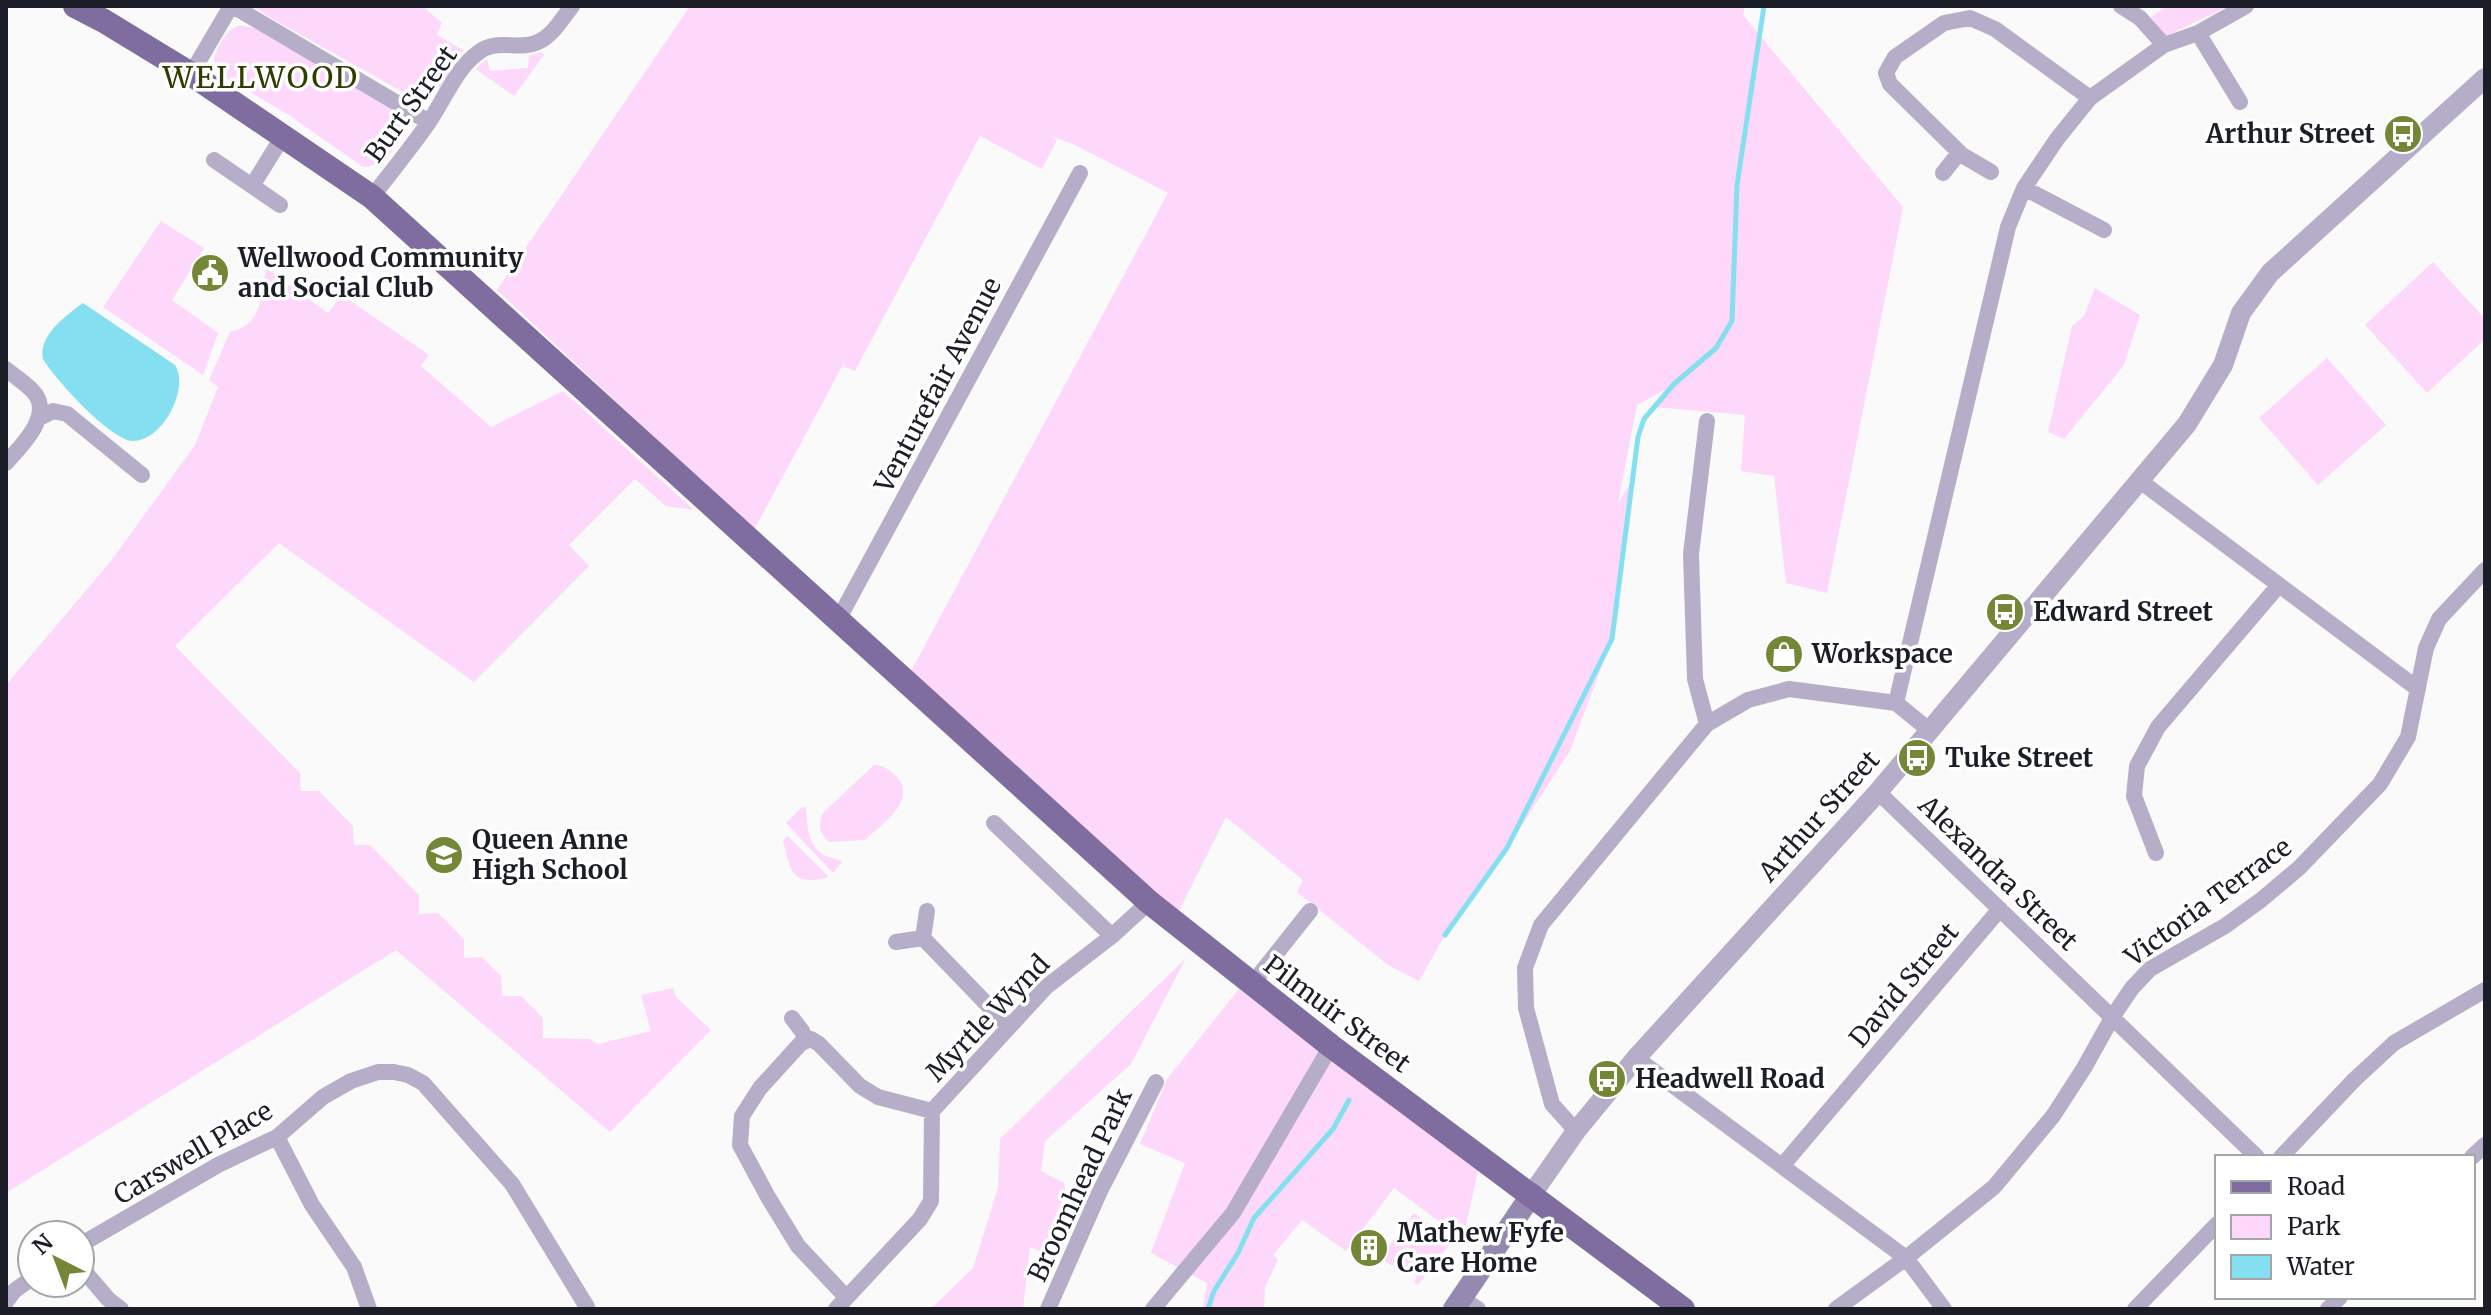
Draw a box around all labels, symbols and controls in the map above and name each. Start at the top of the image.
street label: Burt Street [357,39,464,168]
district label: WELLWOOD [162,58,359,96]
bus stop icon: Arthur Street [2382,113,2424,155]
place label: Arthur Street [2205,117,2376,150]
place label: Wellwood Community and Social Club [237,241,524,304]
public building icon: Wellwood Community and Social Club [189,252,231,294]
street label: Venturefair Avenue [867,272,1008,499]
bus stop icon: Edward Street [1984,591,2026,633]
place label: Edward Street [2033,595,2214,628]
shop icon: Workspace [1763,633,1805,675]
place label: Workspace [1811,637,1953,670]
bus stop icon: Tuke Street [1896,737,1938,779]
place label: Tuke Street [1945,741,2094,774]
street label: Arthur Street [1750,743,1886,889]
street label: Alexandra Street [1911,788,2085,957]
place label: Queen Anne High School [472,823,628,886]
street label: Victoria Terrace [2117,830,2298,974]
school or university icon: Queen Anne High School [423,834,465,876]
street label: David Street [1842,916,1965,1054]
street label: Myrtle Wynd [919,947,1056,1088]
street label: Pilmuir Street [1257,948,1417,1079]
bus stop icon: Headwell Road [1586,1058,1628,1100]
place label: Headwell Road [1635,1062,1825,1095]
street label: Broomhead Park [1020,1082,1139,1287]
street label: Carswell Place [107,1094,278,1211]
legend [2215,1155,2475,1299]
text: Road [2287,1171,2345,1202]
text: Park [2287,1211,2341,1242]
place label: Mathew Fyfe Care Home [1397,1216,1564,1279]
north arrow [16,1219,96,1299]
building icon: Mathew Fyfe Care Home [1348,1227,1390,1269]
text: N [27,1228,59,1260]
text: Water [2286,1251,2355,1282]

